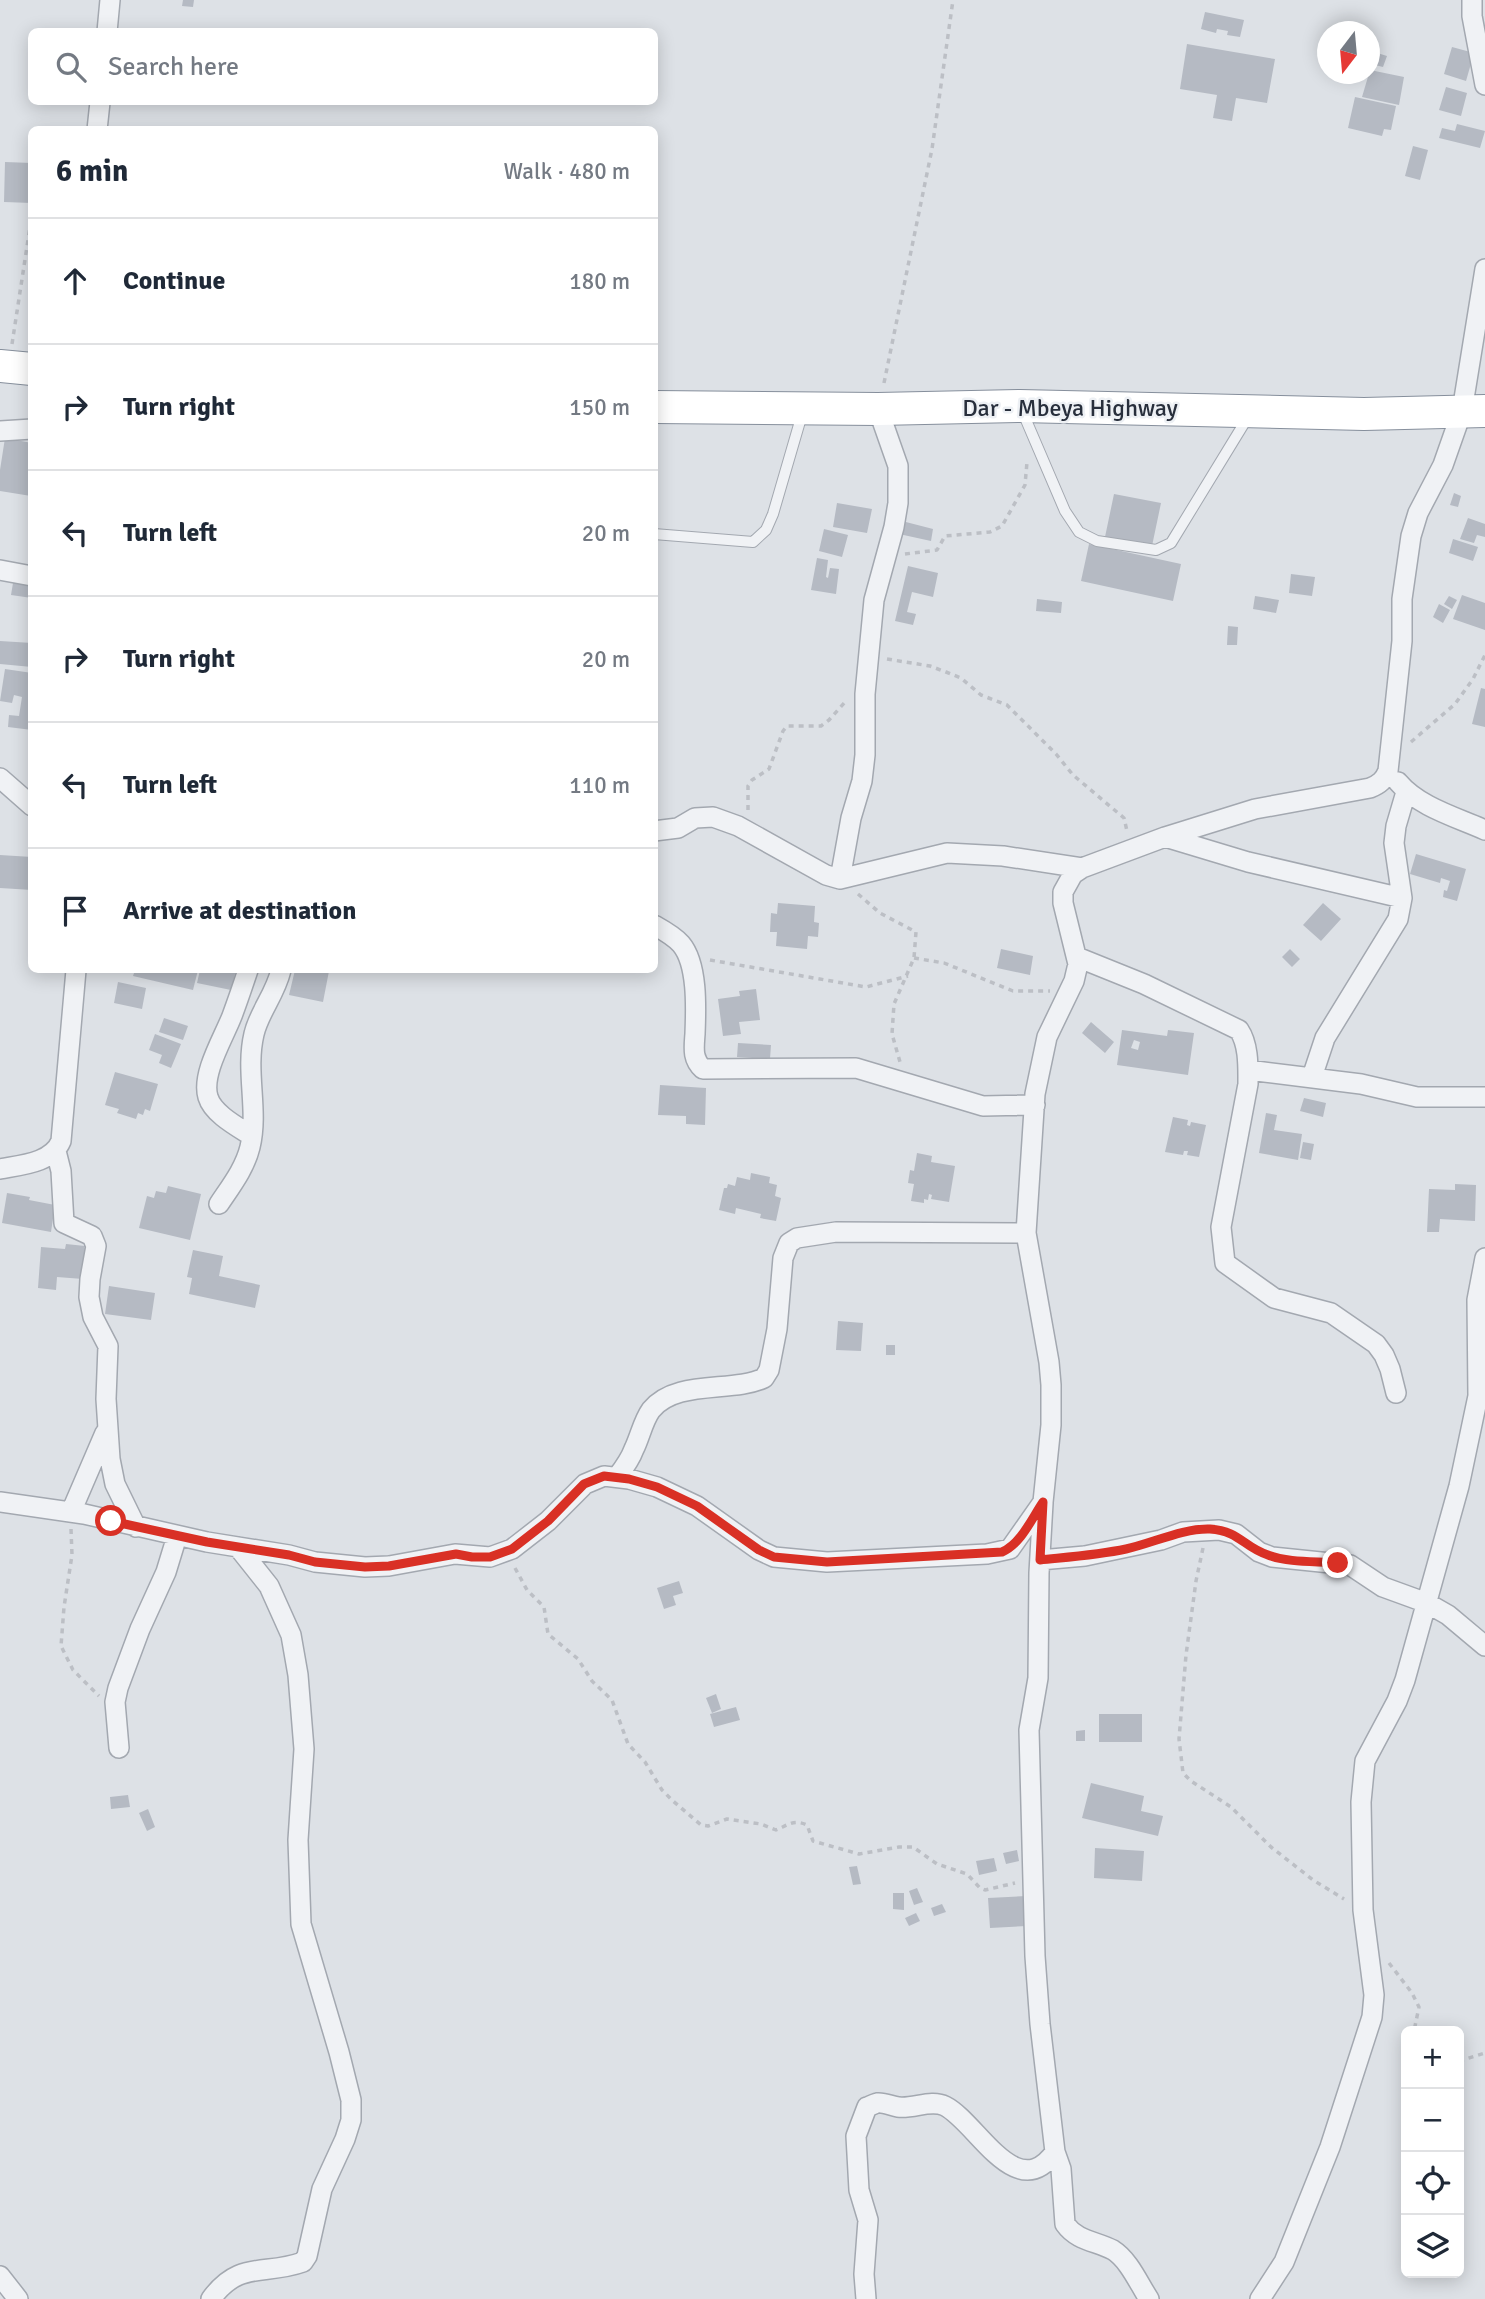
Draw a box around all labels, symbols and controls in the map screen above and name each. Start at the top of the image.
north arrow [1317,21,1380,84]
search box [28,28,658,105]
icon: search [52,48,90,86]
text: Search here [108,51,239,83]
text: 6 min [56,153,128,190]
text: Walk · 480 m [504,157,630,186]
icon: ahead [56,262,94,300]
text: Continue [123,265,225,297]
text: 180 m [569,267,630,296]
icon: right [56,388,94,426]
text: Turn right [123,391,235,423]
text: 150 m [569,393,630,422]
street label: Dar - Mbeya Highway [962,393,1178,423]
icon: left [56,514,94,552]
text: Turn left [123,517,217,549]
text: 20 m [582,519,630,548]
icon: right [56,640,94,678]
text: Turn right [123,643,235,675]
text: 20 m [582,645,630,674]
icon: left [56,766,94,804]
text: Turn left [123,769,217,801]
text: 110 m [569,771,630,800]
icon: arrive [56,892,94,930]
text: Arrive at destination [123,895,356,927]
route start [95,1505,126,1536]
route end [1322,1547,1353,1578]
map controls [1401,2026,1464,2278]
button: + [1401,2026,1464,2089]
button: − [1401,2089,1464,2152]
button: locate [1401,2152,1464,2215]
button: layers [1401,2215,1464,2278]

